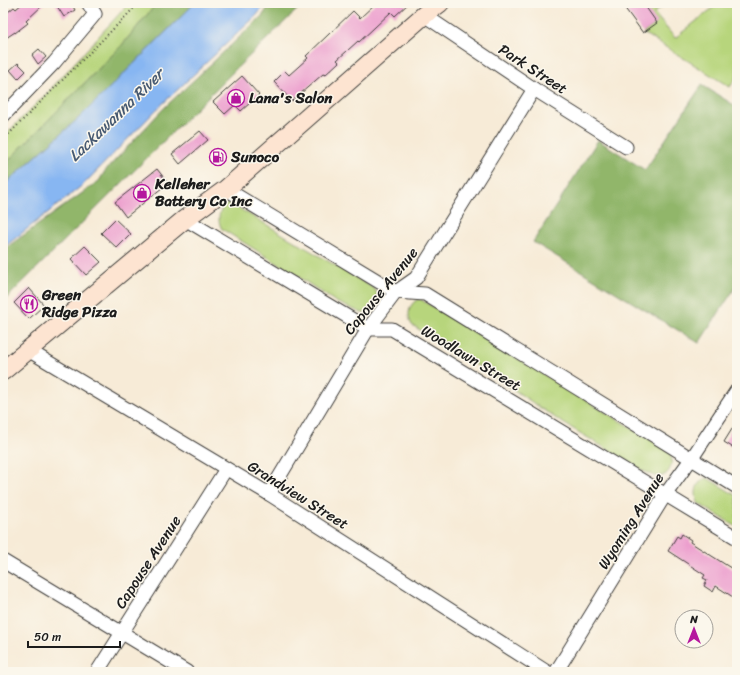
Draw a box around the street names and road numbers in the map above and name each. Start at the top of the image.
street label: Park Street [493,37,573,101]
street label: Capouse Avenue [337,241,425,341]
street label: Woodlawn Street [416,318,526,398]
street label: Grandview Street [242,453,354,537]
street label: Wyoming Avenue [591,467,671,575]
street label: Capouse Avenue [108,510,188,614]

